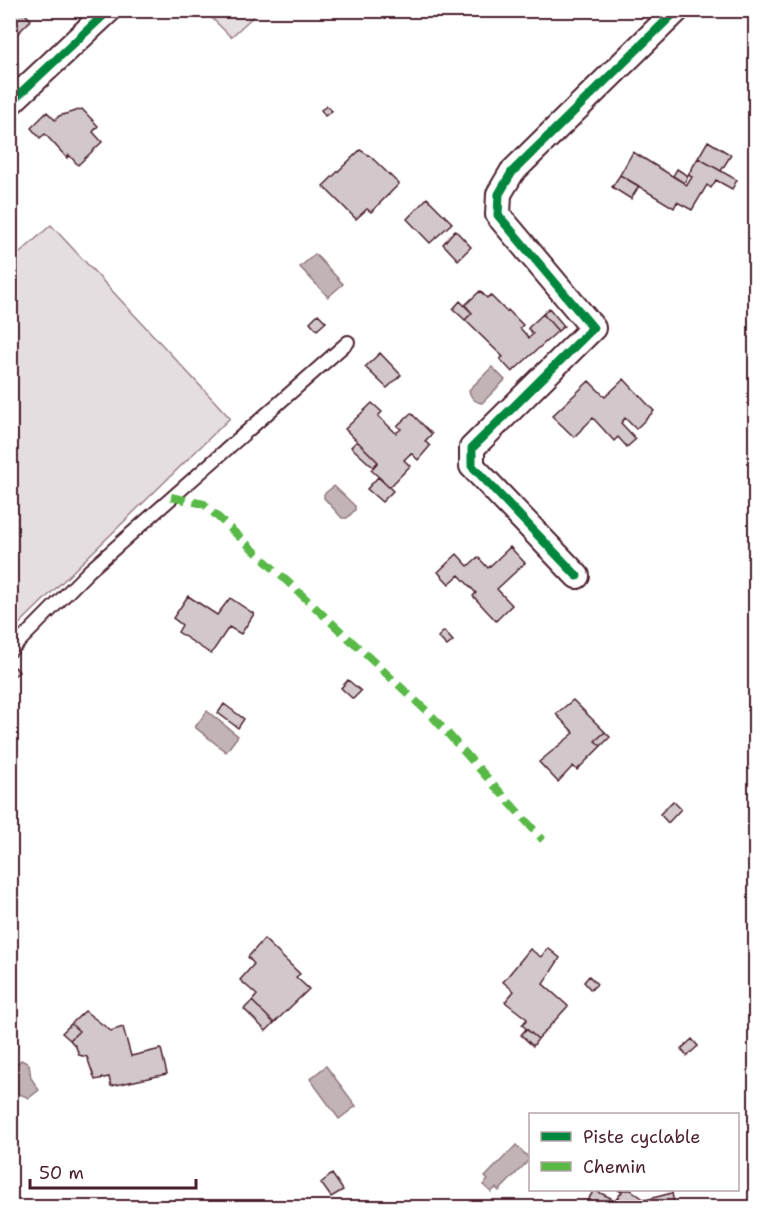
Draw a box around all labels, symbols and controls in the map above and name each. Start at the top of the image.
legend [529,1113,739,1191]
text: Piste cyclable [583,1125,700,1149]
scale bar [30,1152,196,1190]
text: Chemin [583,1155,646,1179]
text: 50 m [39,1161,84,1185]

